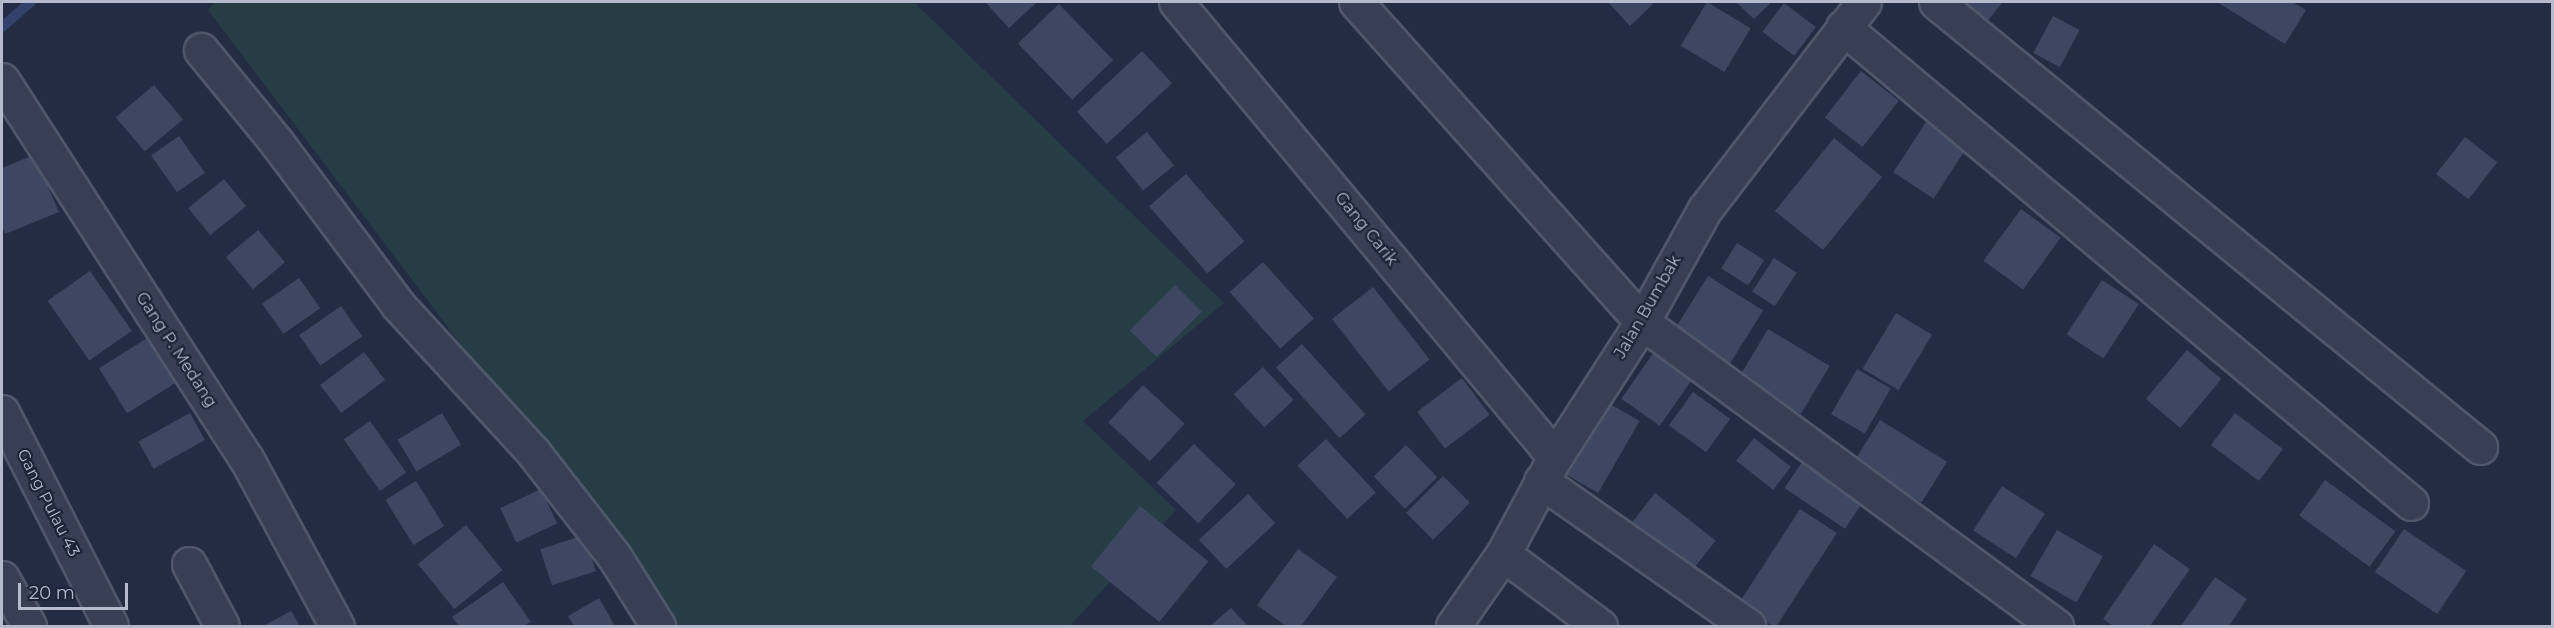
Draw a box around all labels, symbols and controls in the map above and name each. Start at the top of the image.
street label: Gang Carik [1331,189,1401,269]
street label: Jalan Bumbak [1611,252,1685,362]
street label: Gang P. Medang [132,289,220,411]
street label: Gang Pulau 43 [13,446,83,560]
scale bar [21,571,130,609]
text: 20 m [29,582,75,604]

